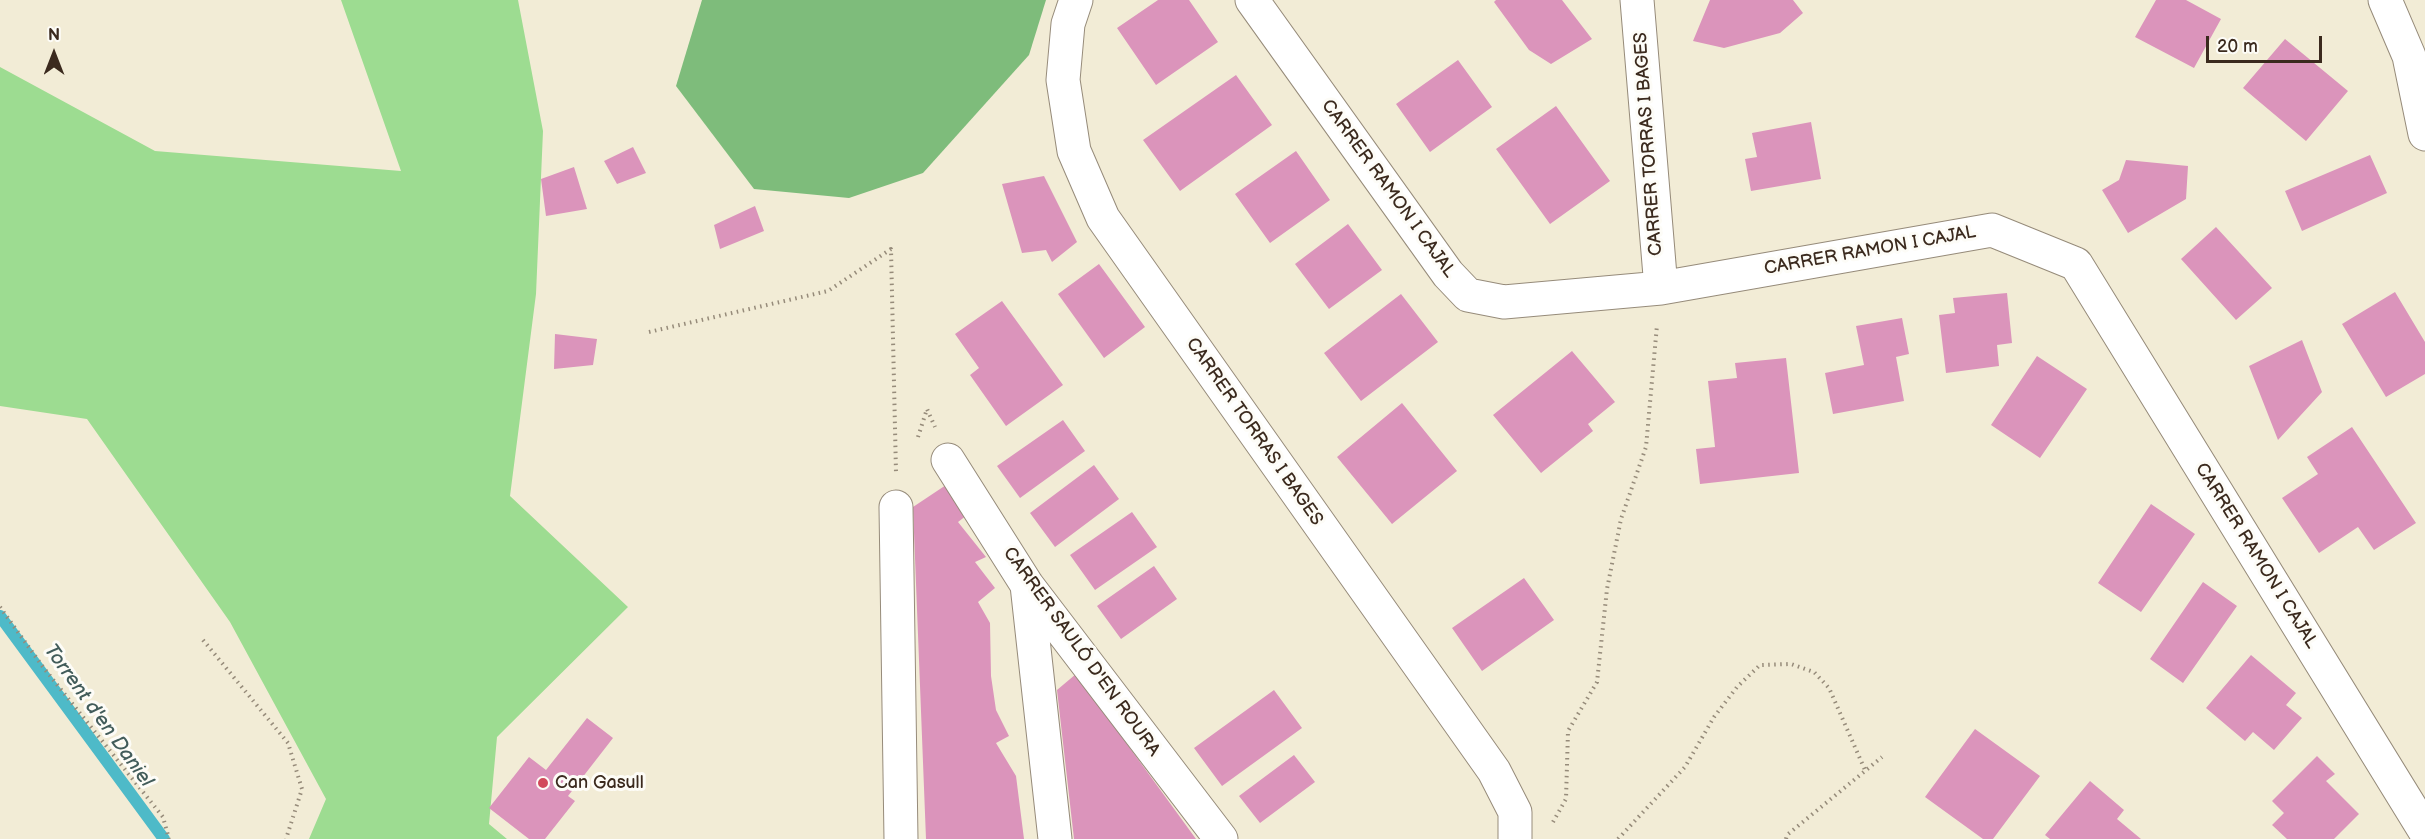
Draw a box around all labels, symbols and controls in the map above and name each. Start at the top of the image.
north arrow [24,24,84,84]
scale bar [2209,24,2324,62]
text: N [48,26,60,45]
street label: CARRER TORRAS I BAGES [1630,31,1668,257]
text: 20 m [2217,36,2258,57]
street label: CARRER RAMON I CAJAL [1316,96,1460,282]
street label: CARRER RAMON I CAJAL [1762,222,1978,280]
street label: CARRER TORRAS I BAGES [1181,334,1327,530]
street label: CARRER RAMON I CAJAL [2190,459,2322,653]
street label: CARRER SAULÓ D'EN ROURA [998,543,1164,761]
water label: Torrent d'en Daniel [38,640,158,792]
place label: Can Gasull [555,772,644,794]
marker: Can Gasull [536,776,550,790]

